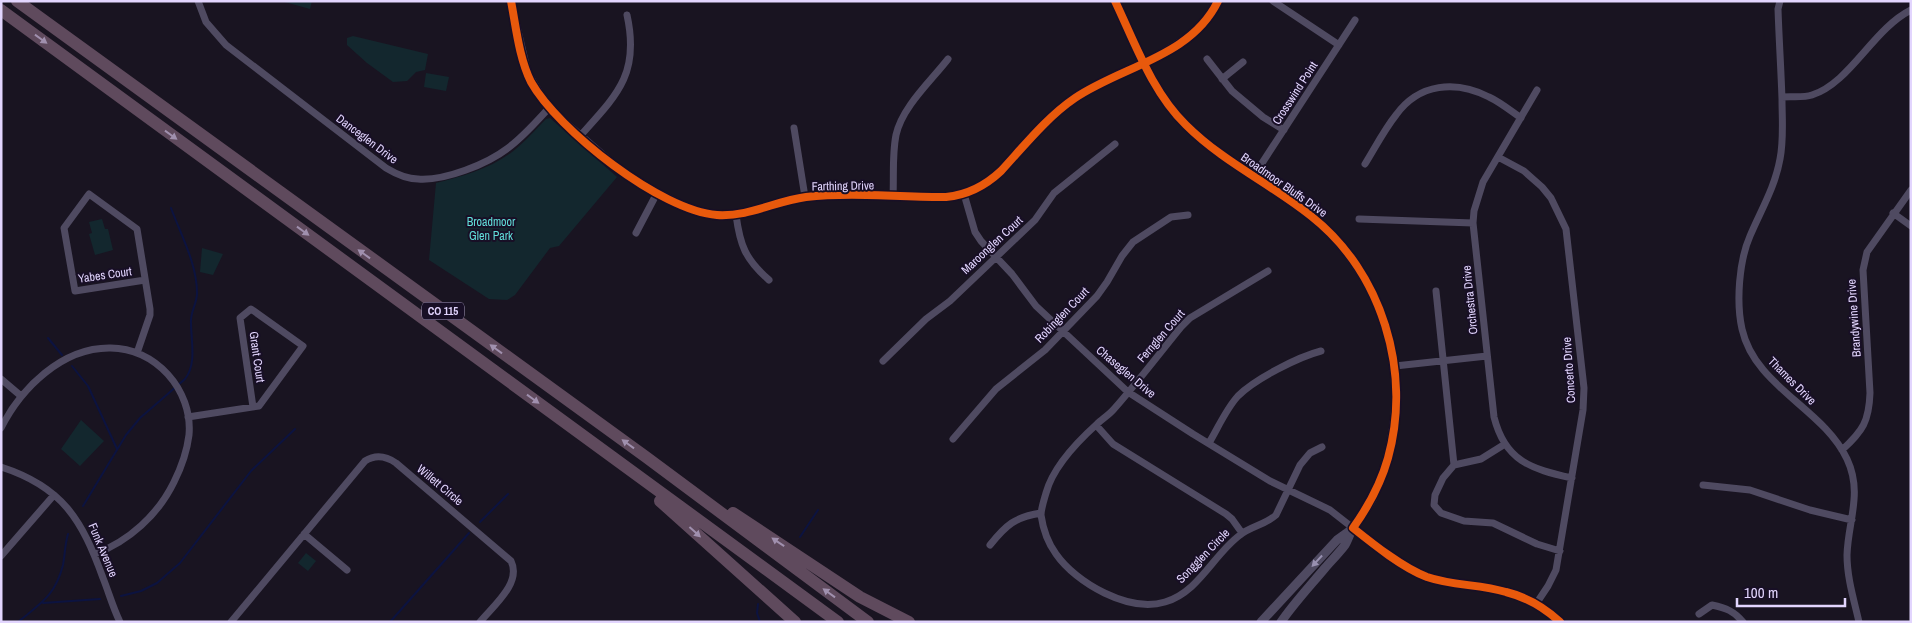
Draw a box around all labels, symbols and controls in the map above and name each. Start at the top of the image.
one-way arrow [34,34,47,44]
street label: Crosswind Point [1269,58,1322,128]
street label: Danceglen Drive [333,111,401,167]
one-way arrow [165,130,178,140]
street label: Broadmoor Bluffs Drive [1238,149,1330,221]
street label: Farthing Drive [812,177,874,195]
street label: Maroonglen Court [958,212,1026,278]
park label: Broadmoor Glen Park [467,214,516,244]
one-way arrow [296,226,310,236]
one-way arrow [358,248,371,259]
street label: Yabes Court [77,263,133,287]
street label: Orchestra Drive [1458,265,1482,335]
street label: Brandywine Drive [1843,278,1865,358]
street label: Robinglen Court [1031,283,1093,346]
road number: CO 115 [422,302,464,320]
street label: Fernglen Court [1134,306,1189,366]
street label: Grant Court [245,330,269,384]
street label: Concerto Drive [1559,336,1579,404]
street label: Chaseglen Drive [1093,342,1159,402]
one-way arrow [490,343,503,354]
street label: Thames Drive [1764,353,1820,409]
one-way arrow [526,394,540,404]
one-way arrow [621,439,635,449]
street label: Willett Circle [413,461,467,509]
street label: Funk Avenue [84,521,122,579]
street label: Songglen Circle [1173,525,1233,587]
one-way arrow [688,526,700,538]
one-way arrow [771,538,784,547]
one-way arrow [1311,555,1323,567]
scale bar [1737,576,1844,608]
text: 100 m [1744,582,1778,603]
one-way arrow [822,588,836,598]

